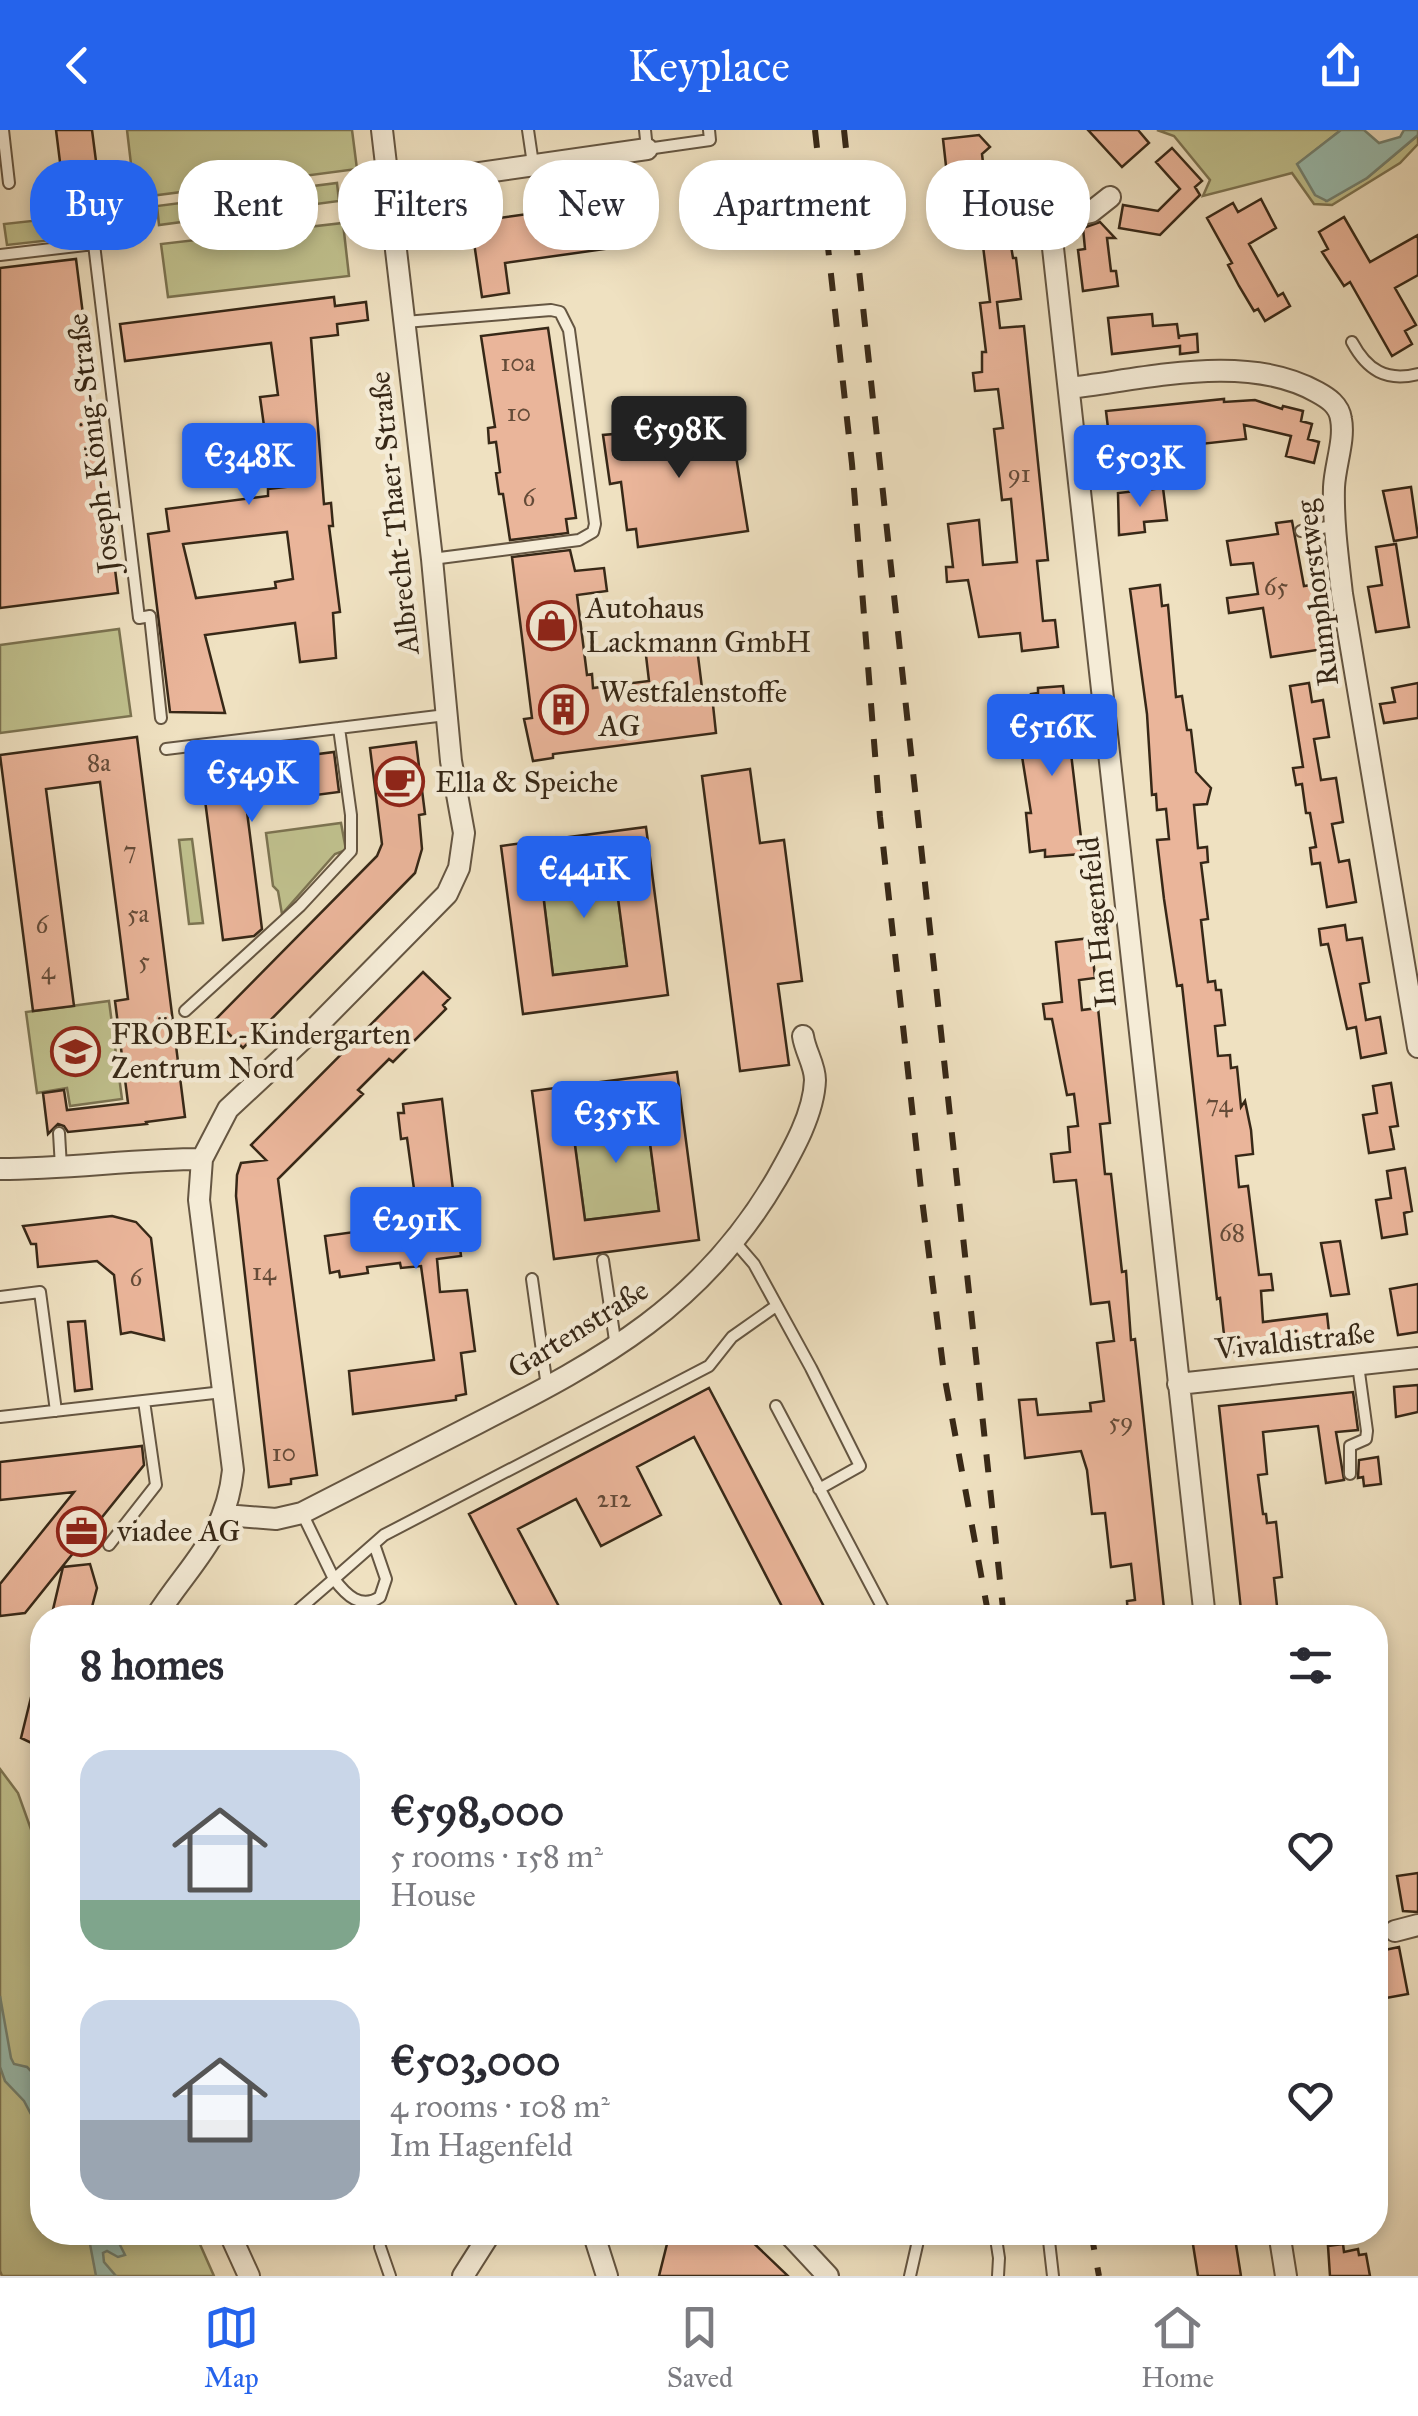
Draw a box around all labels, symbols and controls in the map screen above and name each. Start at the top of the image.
icon: back [50,38,105,93]
text: Keyplace [628,38,790,93]
icon: share [1313,38,1368,93]
chip: Buy [30,160,158,250]
chip: Rent [178,160,318,250]
chip: Filters [338,160,503,250]
chip: New [523,160,659,250]
chip: Apartment [679,160,906,250]
chip: House [926,160,1090,250]
street label: Joseph-König-Straße [59,311,127,578]
house number: 10a [501,347,536,378]
street label: Albrecht-Thaer-Straße [361,370,427,658]
pin: €598K [609,396,749,481]
house number: 10 [507,397,531,428]
text: €598K [633,409,725,448]
pin: €348K [179,423,319,508]
pin: €503K [1070,425,1210,510]
text: €348K [204,436,294,475]
text: €503K [1096,438,1184,477]
house number: 91 [1007,458,1031,489]
house number: 6 [523,482,537,513]
street label: Rumphorstweg [1288,497,1346,688]
house number: 65 [1264,571,1289,602]
place label: Autohaus Lackmann GmbH [584,590,811,660]
shop icon: Autohaus Lackmann GmbH [525,599,577,651]
place label: Westfalenstoffe AG [597,674,787,744]
building icon: Westfalenstoffe AG [538,683,590,735]
pin: €516K [982,694,1122,779]
text: €516K [1009,707,1095,746]
pin: €549K [182,740,322,825]
house number: 8a [87,747,111,778]
text: €549K [206,753,298,792]
cafe icon: Ella & Speiche [374,756,426,808]
place label: Ella & Speiche [435,764,618,800]
house number: 7 [123,835,137,866]
street label: Im Hagenfeld [1070,835,1124,1009]
pin: €441K [514,836,654,921]
text: €441K [539,849,629,888]
house number: 5a [127,898,150,929]
house number: 6 [36,909,50,940]
house number: 5 [138,945,150,976]
house number: 4 [41,955,56,986]
place label: FRÖBEL-Kindergarten Zentrum Nord [111,1016,411,1086]
school or university icon: FRÖBEL-Kindergarten Zentrum Nord [50,1025,102,1077]
pin: €355K [546,1081,686,1166]
house number: 74 [1206,1088,1233,1119]
text: €355K [574,1094,658,1133]
pin: €291K [346,1187,486,1272]
text: €291K [372,1200,460,1239]
house number: 68 [1219,1217,1245,1248]
house number: 14 [252,1256,277,1287]
house number: 6 [130,1262,144,1293]
street label: Gartenstraße [501,1272,655,1386]
street label: Vivaldistraße [1212,1315,1377,1367]
house number: 59 [1108,1406,1134,1437]
house number: 10 [272,1437,296,1468]
house number: 212 [597,1483,632,1514]
office icon: viadee AG [56,1505,108,1557]
place label: viadee AG [116,1513,240,1549]
icon: filters [1283,1638,1338,1693]
text: 8 homes [80,1639,224,1691]
text: €598,000 [390,1785,564,1837]
icon: home [160,1790,280,1910]
icon: heart [1283,1823,1338,1878]
text: 5 rooms · 158 m² [390,1837,603,1876]
text: House [390,1876,476,1915]
text: €503,000 [390,2035,560,2087]
icon: home [160,2040,280,2160]
icon: heart [1283,2073,1338,2128]
text: 4 rooms · 108 m² [390,2087,610,2126]
text: Im Hagenfeld [390,2126,573,2165]
tab: Map [204,2300,259,2395]
tab: Saved [667,2300,733,2395]
tab: Home [1141,2300,1214,2395]

